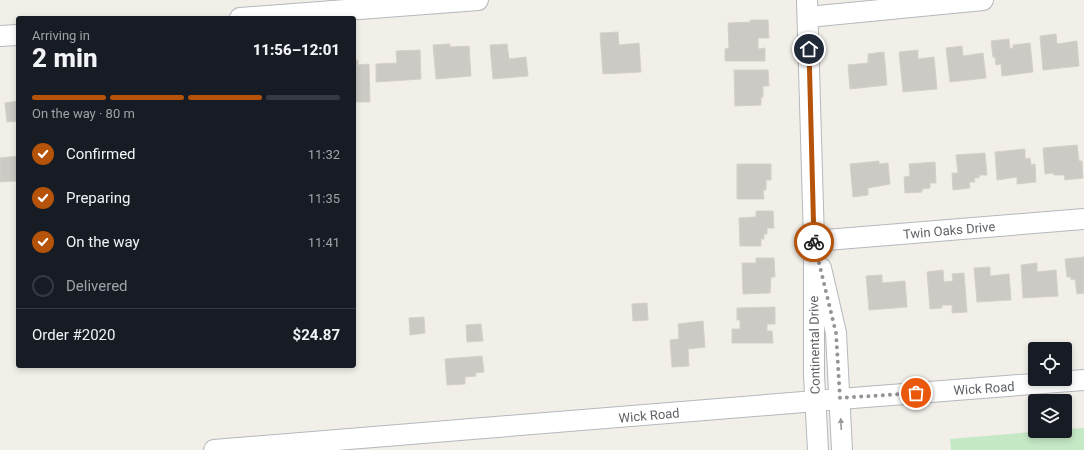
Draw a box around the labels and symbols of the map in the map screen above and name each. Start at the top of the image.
pin [792,32,826,66]
street label: Twin Oaks Drive [902,219,996,242]
courier [794,222,834,262]
street label: Continental Drive [806,295,823,394]
pin [899,376,933,410]
street label: Wick Road [953,379,1015,398]
street label: Wick Road [618,405,680,426]
one-way arrow [837,418,844,430]

